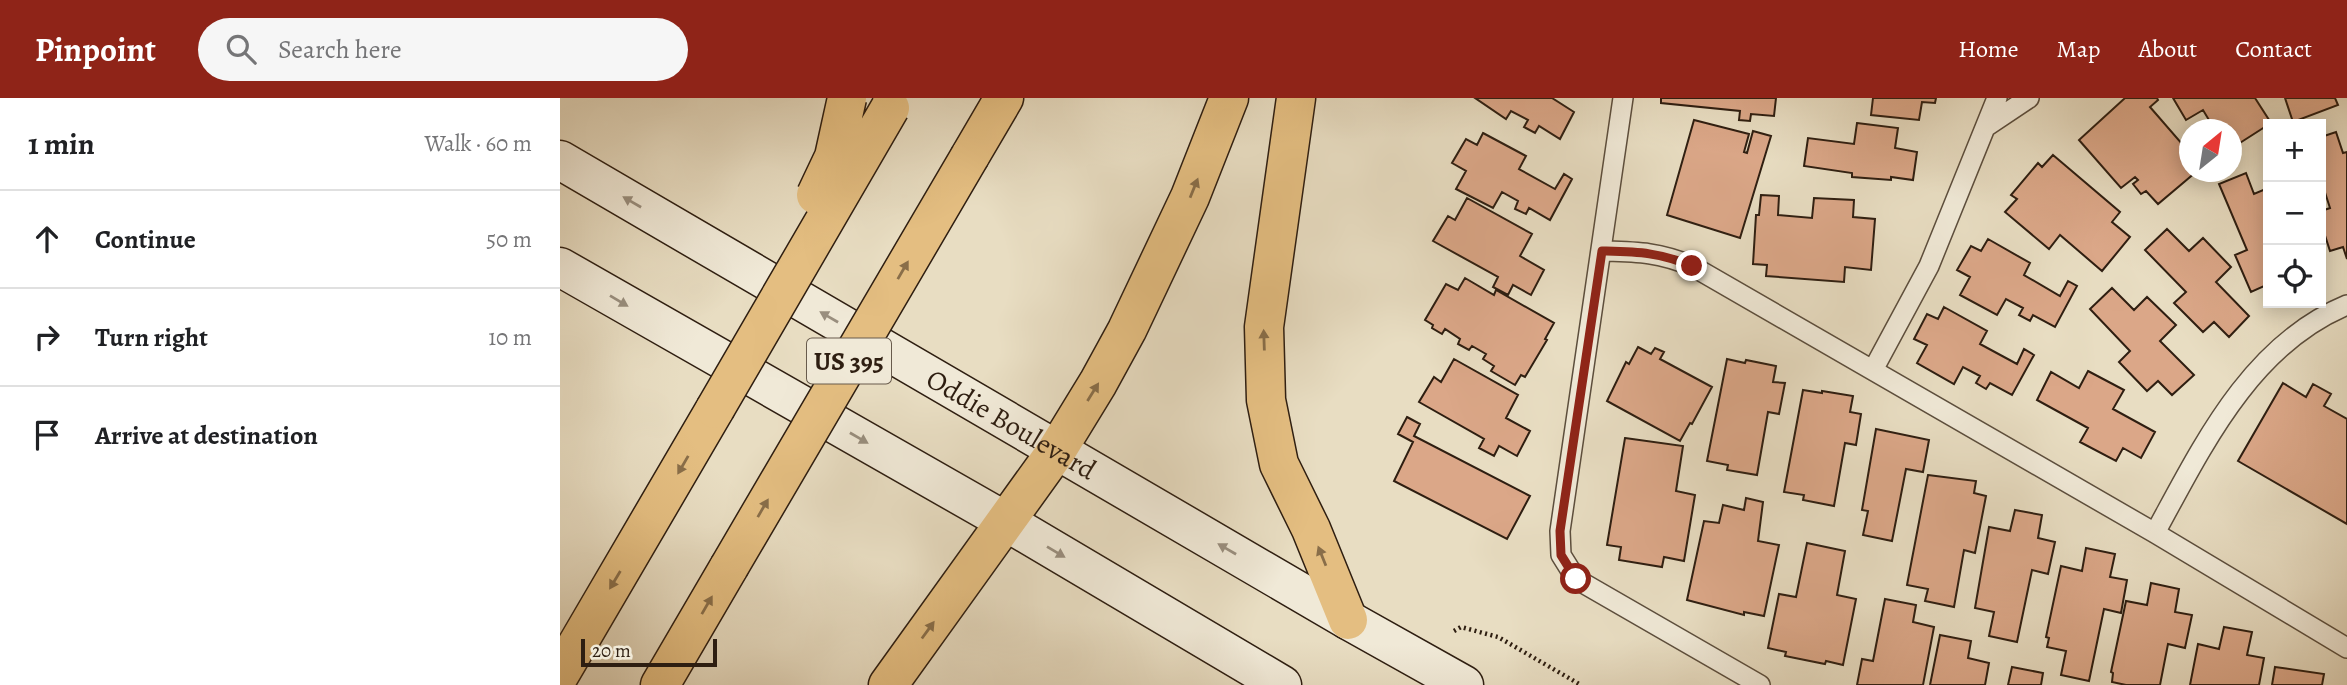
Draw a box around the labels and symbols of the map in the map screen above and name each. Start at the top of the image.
north arrow [2179,119,2242,182]
one-way arrow [1188,177,1199,198]
one-way arrow [622,196,642,208]
route end [1676,250,1707,281]
one-way arrow [897,260,909,279]
one-way arrow [609,295,628,308]
one-way arrow [819,310,838,323]
one-way arrow [1258,329,1270,351]
road number: US 395 [807,338,891,384]
street label: Oddie Boulevard [919,360,1104,490]
one-way arrow [1086,382,1099,401]
one-way arrow [849,432,869,444]
one-way arrow [676,456,689,475]
one-way arrow [757,499,769,518]
one-way arrow [1217,543,1236,555]
one-way arrow [1047,545,1066,558]
one-way arrow [1316,546,1327,567]
route start [1560,563,1591,594]
one-way arrow [609,571,621,590]
one-way arrow [701,595,713,614]
one-way arrow [921,621,935,639]
scale bar [581,636,718,668]

